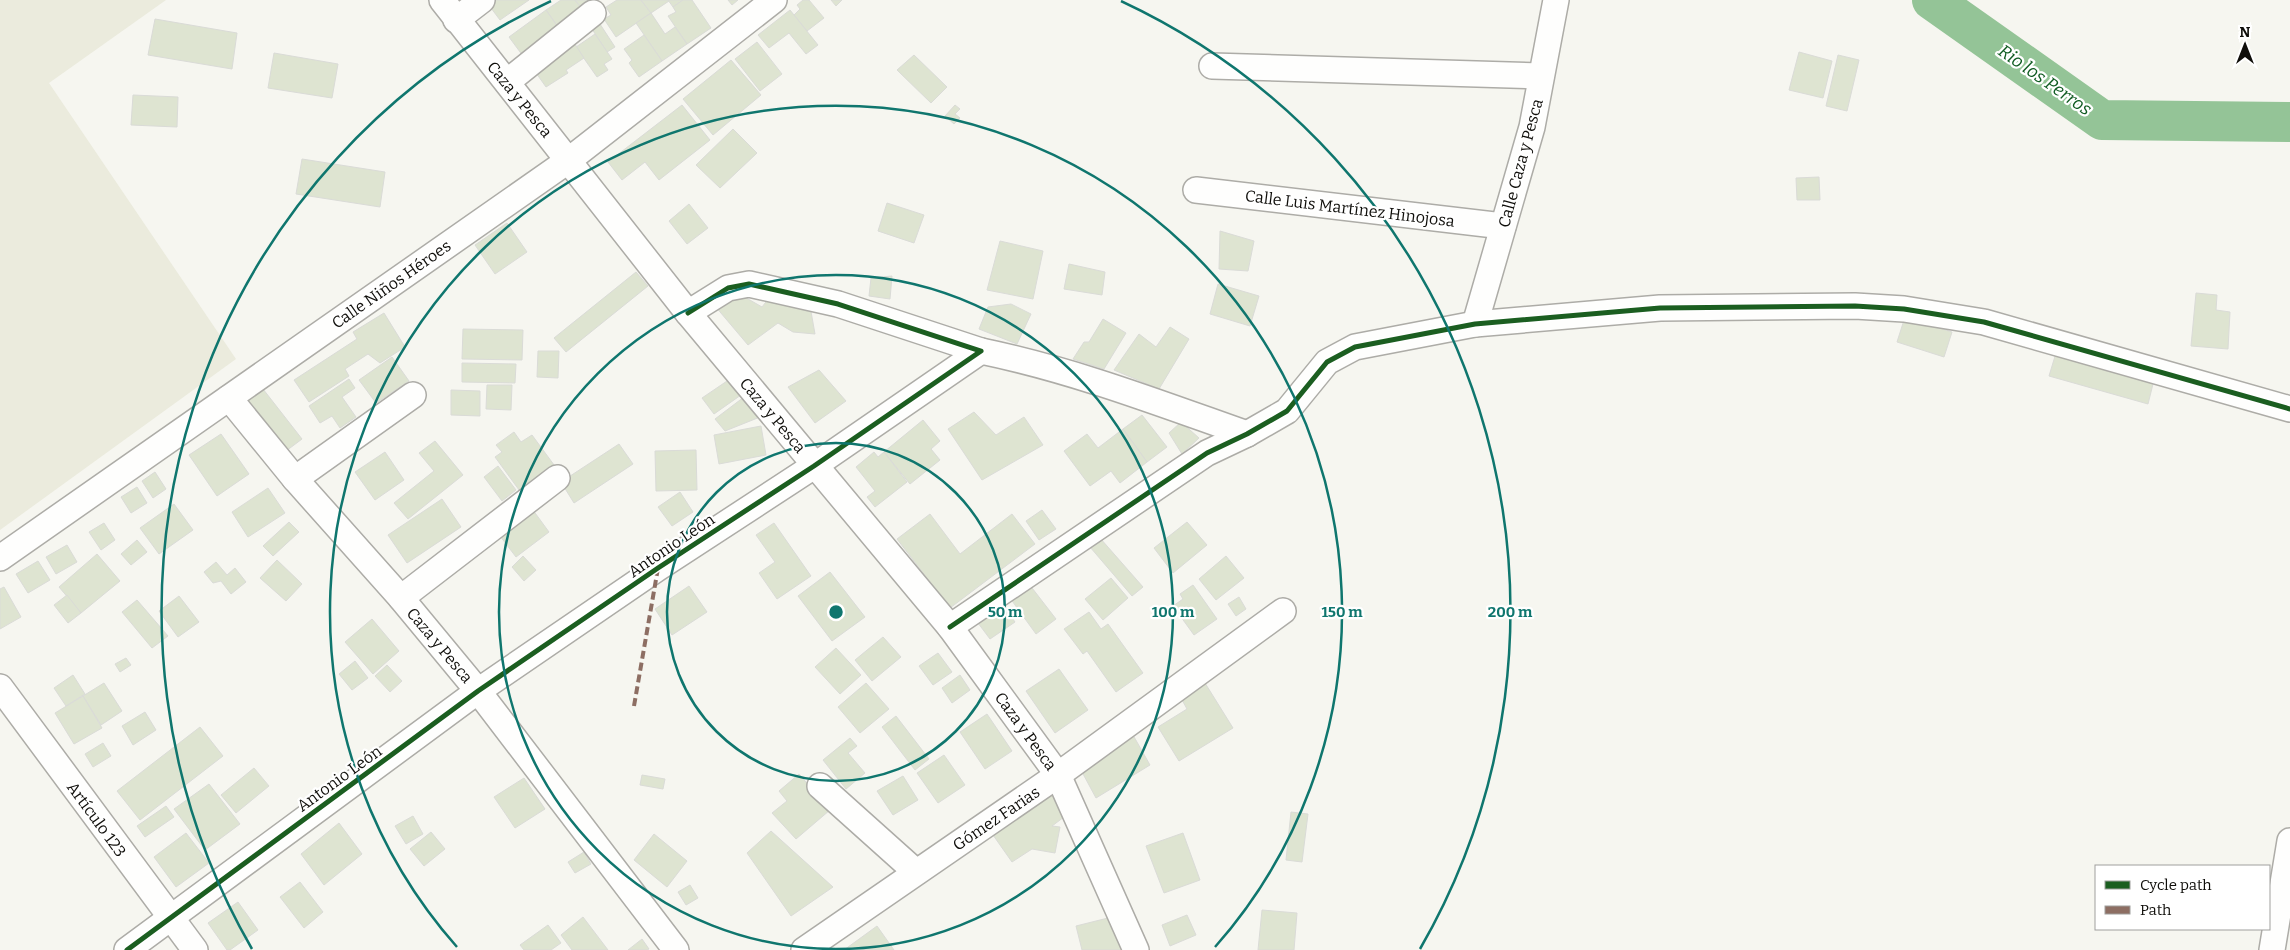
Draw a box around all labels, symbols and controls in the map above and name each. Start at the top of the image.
north arrow [2220,20,2270,70]
text: N [2240,24,2251,41]
water label: Rio los Perros [1994,40,2096,121]
street label: Caza y Pesca [483,57,556,141]
street label: Calle Caza y Pesca [1494,97,1547,229]
street label: Calle Luis Martínez Hinojosa [1244,186,1456,231]
street label: Calle Niños Héroes [328,236,455,333]
street label: Caza y Pesca [736,374,810,457]
street label: Antonio León [625,510,718,581]
centre of rings [827,603,845,621]
text: 50 m [988,603,1023,621]
text: 100 m [1152,603,1195,621]
text: 150 m [1321,603,1363,621]
text: 200 m [1488,603,1533,621]
street label: Caza y Pesca [403,604,477,687]
street label: Caza y Pesca [991,688,1061,774]
street label: Antonio León [293,741,385,815]
street label: Artículo 123 [63,778,130,860]
street label: Gómez Farias [949,782,1043,855]
legend [2095,865,2270,930]
text: Cycle path [2140,876,2212,894]
text: Path [2140,901,2172,919]

